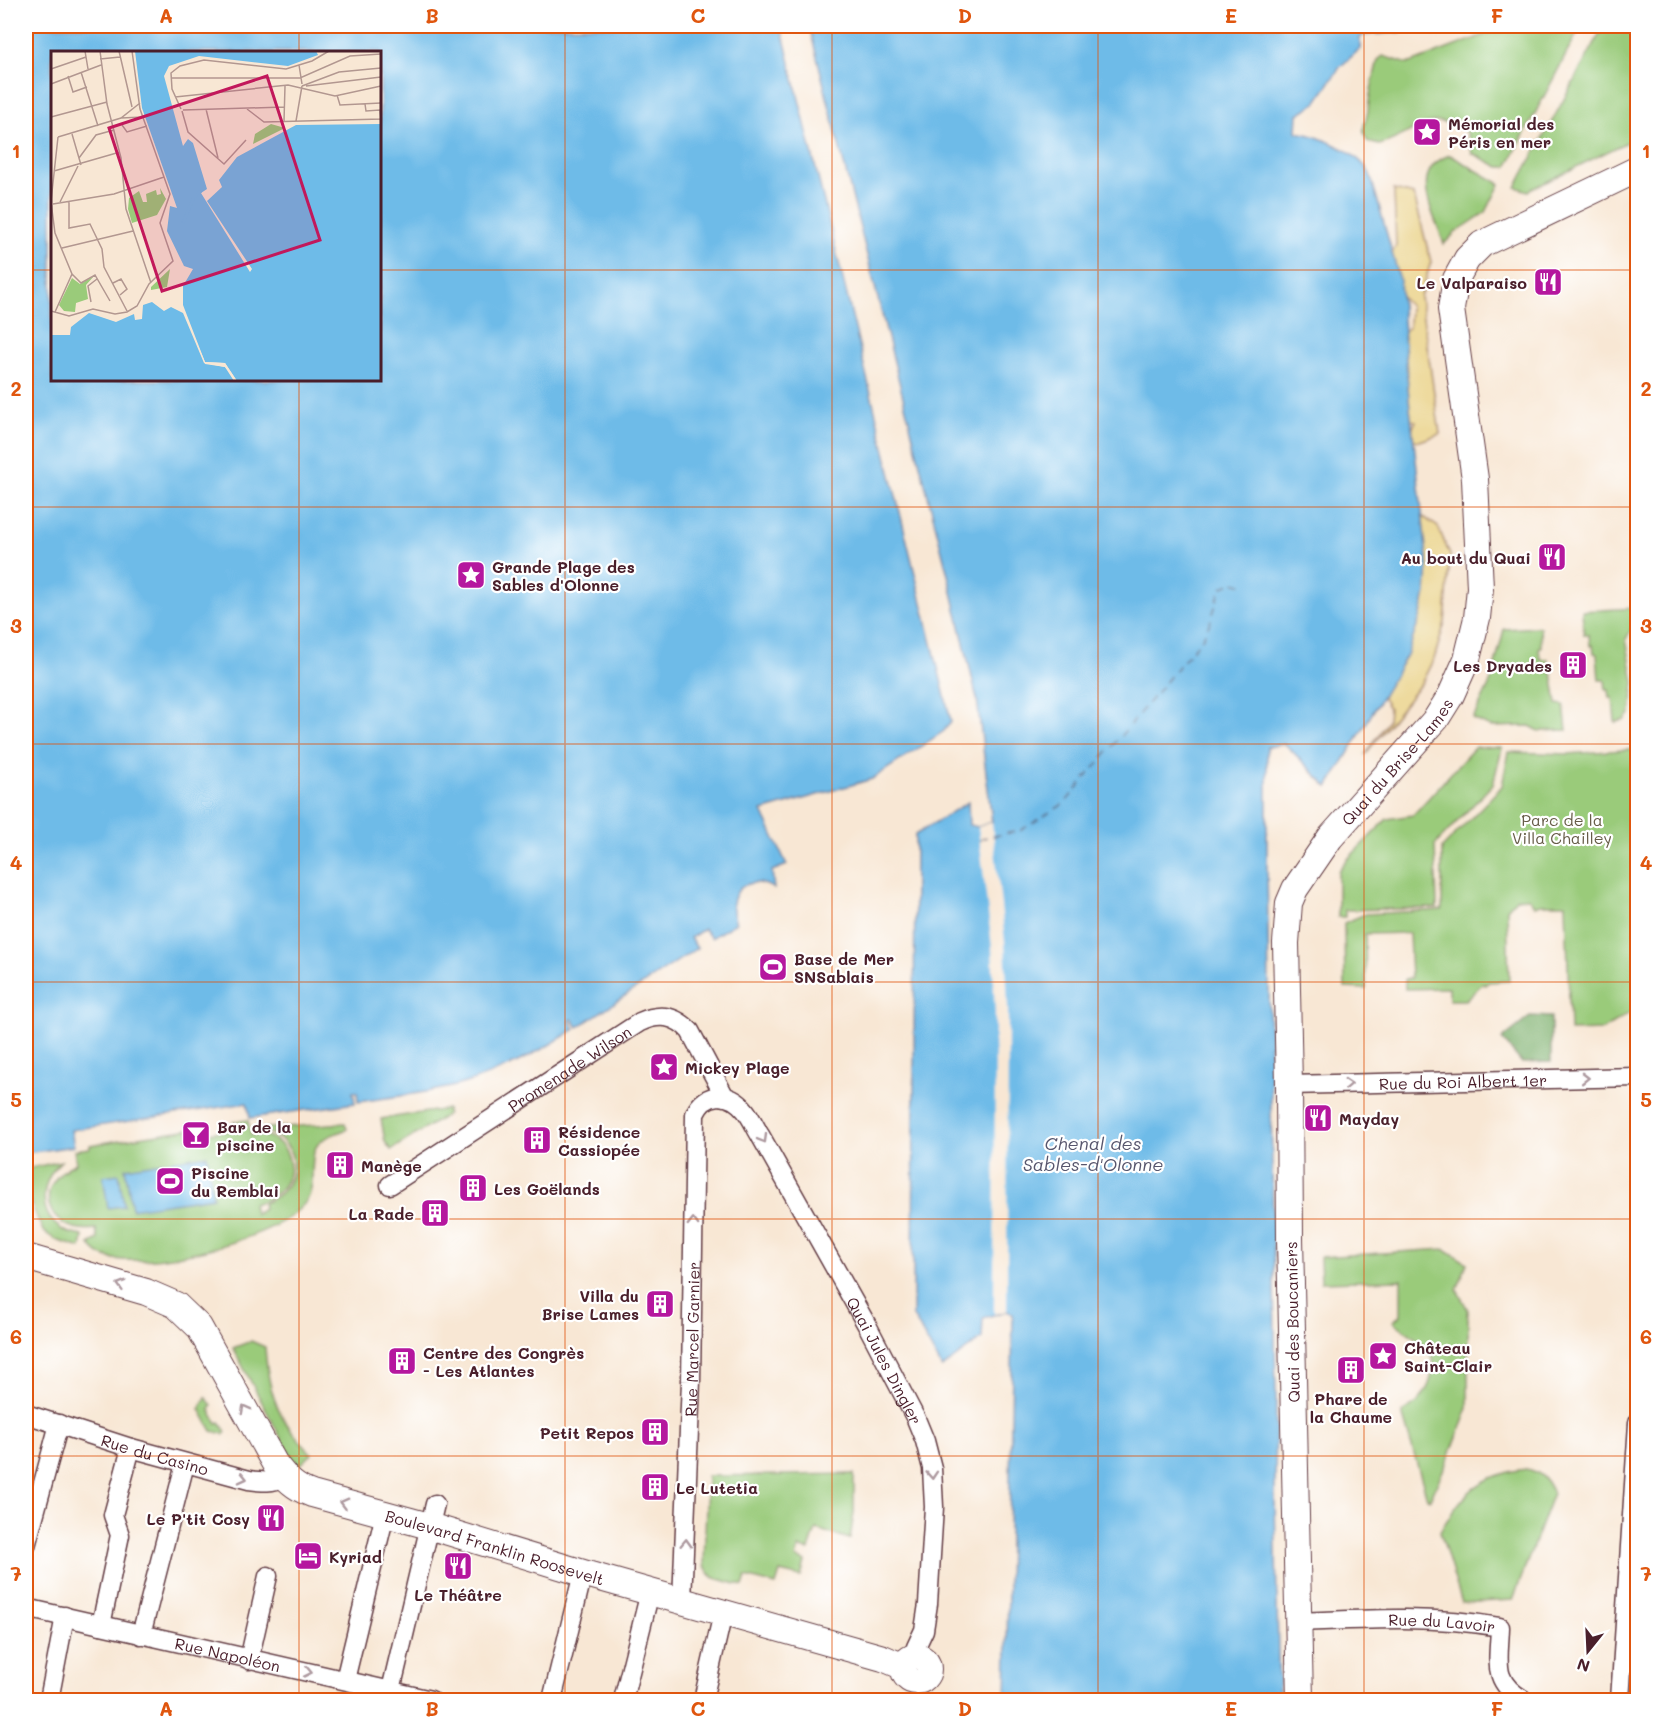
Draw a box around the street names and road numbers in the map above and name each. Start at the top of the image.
street label: Quai du Brise-Lames [1336,694,1457,829]
street label: Promenade Wilson [504,1020,635,1116]
street label: Rue du Roi Albert 1er [1379,1069,1547,1093]
street label: Quai des Boucaniers [1280,1241,1304,1403]
street label: Rue Marcel Garnier [679,1262,703,1417]
street label: Quai Jules Dingler [842,1293,927,1427]
street label: Rue du Casino [99,1429,211,1479]
street label: Boulevard Franklin Roosevelt [383,1504,607,1589]
street label: Rue du Lavoir [1388,1608,1497,1637]
street label: Rue Napoléon [173,1632,283,1676]

